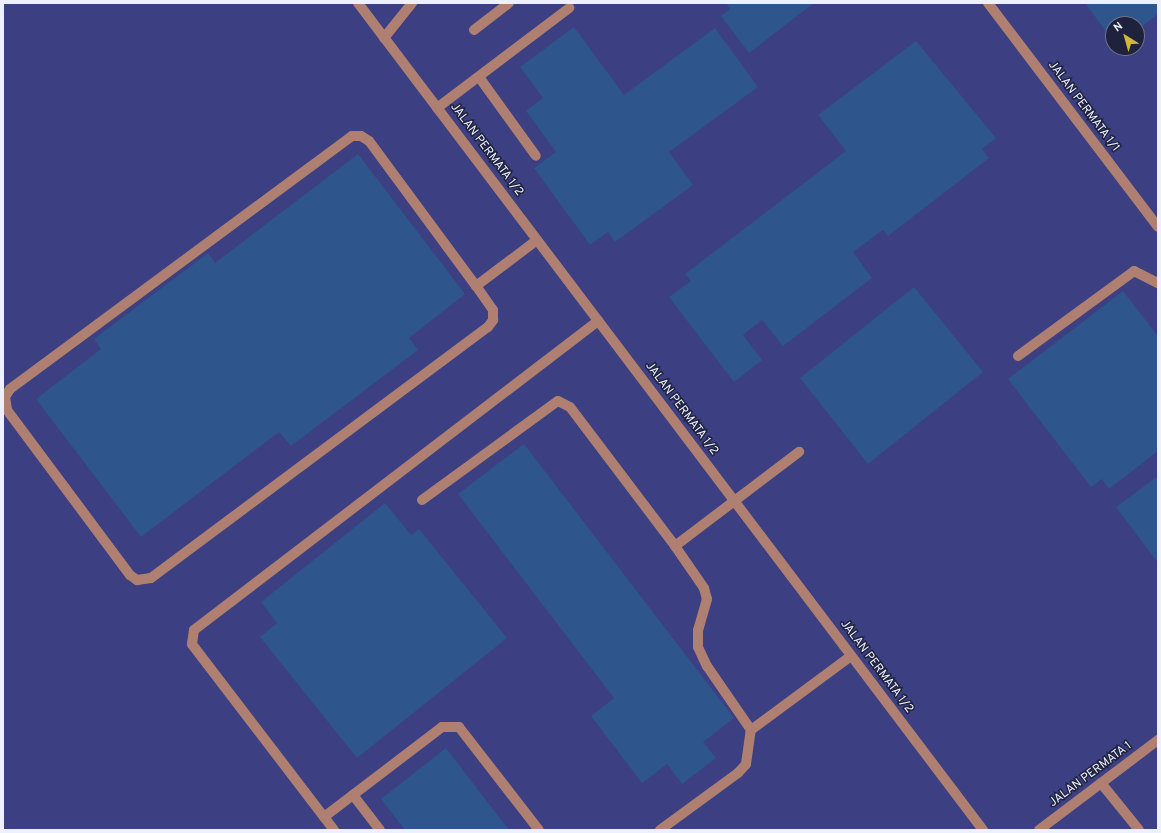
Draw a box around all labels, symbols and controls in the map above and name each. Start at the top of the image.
north arrow [1105,16,1145,56]
text: N [1111,19,1126,35]
street label: JALAN PERMATA 1/1 [1044,59,1122,155]
street label: JALAN PERMATA 1/2 [446,100,526,200]
street label: JALAN PERMATA 1/2 [641,359,721,459]
street label: JALAN PERMATA 1/2 [836,617,916,717]
street label: JALAN PERMATA 1 [1047,739,1135,811]

